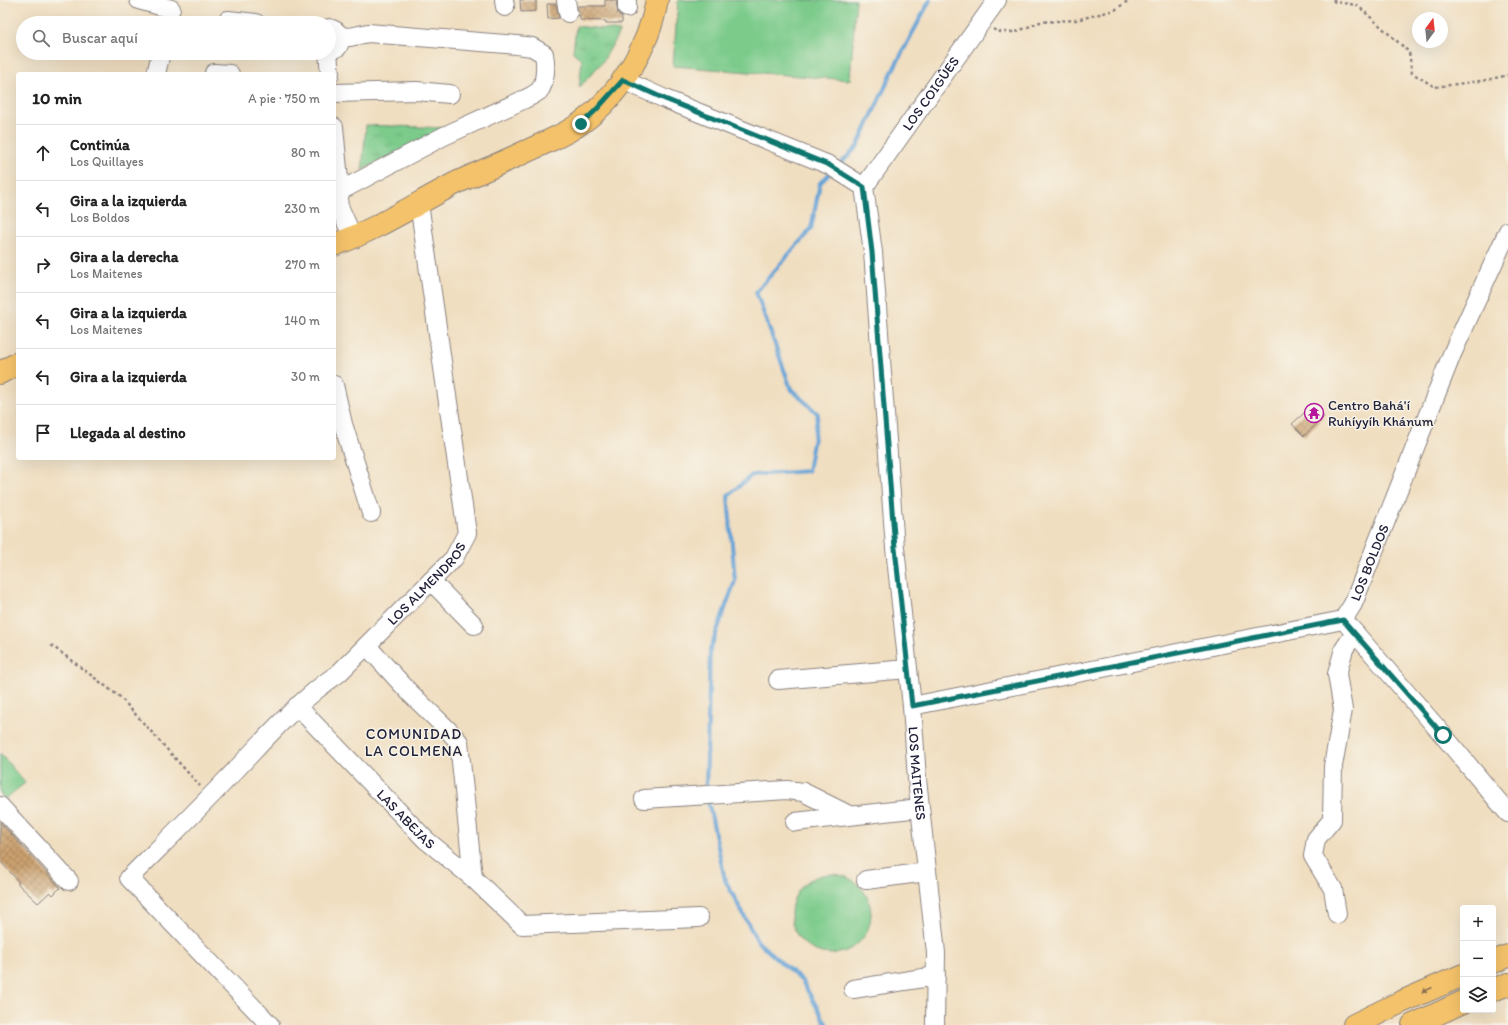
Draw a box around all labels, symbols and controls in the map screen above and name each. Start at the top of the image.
north arrow [1412,12,1448,48]
search box [16,16,336,60]
icon: search [30,27,52,49]
text: Buscar aquí [62,29,138,47]
street label: LOS COIGÛES [899,53,963,134]
text: 10 min [32,88,82,108]
text: A pie · 750 m [248,91,320,106]
route end [572,115,590,133]
text: Continúa [70,136,130,154]
icon: ahead [32,142,54,164]
text: 80 m [291,145,320,160]
text: Los Quillayes [70,154,144,169]
text: Gira a la izquierda [70,192,187,210]
icon: left [32,198,54,220]
text: 230 m [284,201,320,216]
text: Los Boldos [70,210,130,225]
text: Gira a la derecha [70,248,179,266]
icon: right [32,254,54,276]
text: 270 m [285,257,320,272]
text: Los Maitenes [70,266,143,281]
text: Gira a la izquierda [70,304,187,322]
icon: left [32,310,54,332]
text: 140 m [284,313,320,328]
text: Los Maitenes [70,322,143,337]
icon: left [32,366,54,388]
text: Gira a la izquierda [70,368,187,386]
text: 30 m [291,369,320,384]
place label: Centro Bahá'í Ruhíyyíh Khánum [1328,397,1434,430]
temple icon: Centro Bahá'í Ruhíyyíh Khánum [1303,402,1325,424]
icon: arrive [32,422,54,444]
text: Llegada al destino [70,424,186,442]
street label: LOS BOLDOS [1347,522,1393,604]
street label: LOS ALMENDROS [384,539,470,629]
district label: COMUNIDAD LA COLMENA [365,725,463,760]
street label: LOS MAITENES [904,726,929,821]
route start [1434,726,1452,744]
street label: LAS ABEJAS [373,786,438,853]
map controls [1460,905,1496,1013]
button: + [1460,905,1496,941]
button: − [1460,941,1496,977]
button: layers [1460,977,1496,1013]
one-way arrow [1422,987,1433,993]

